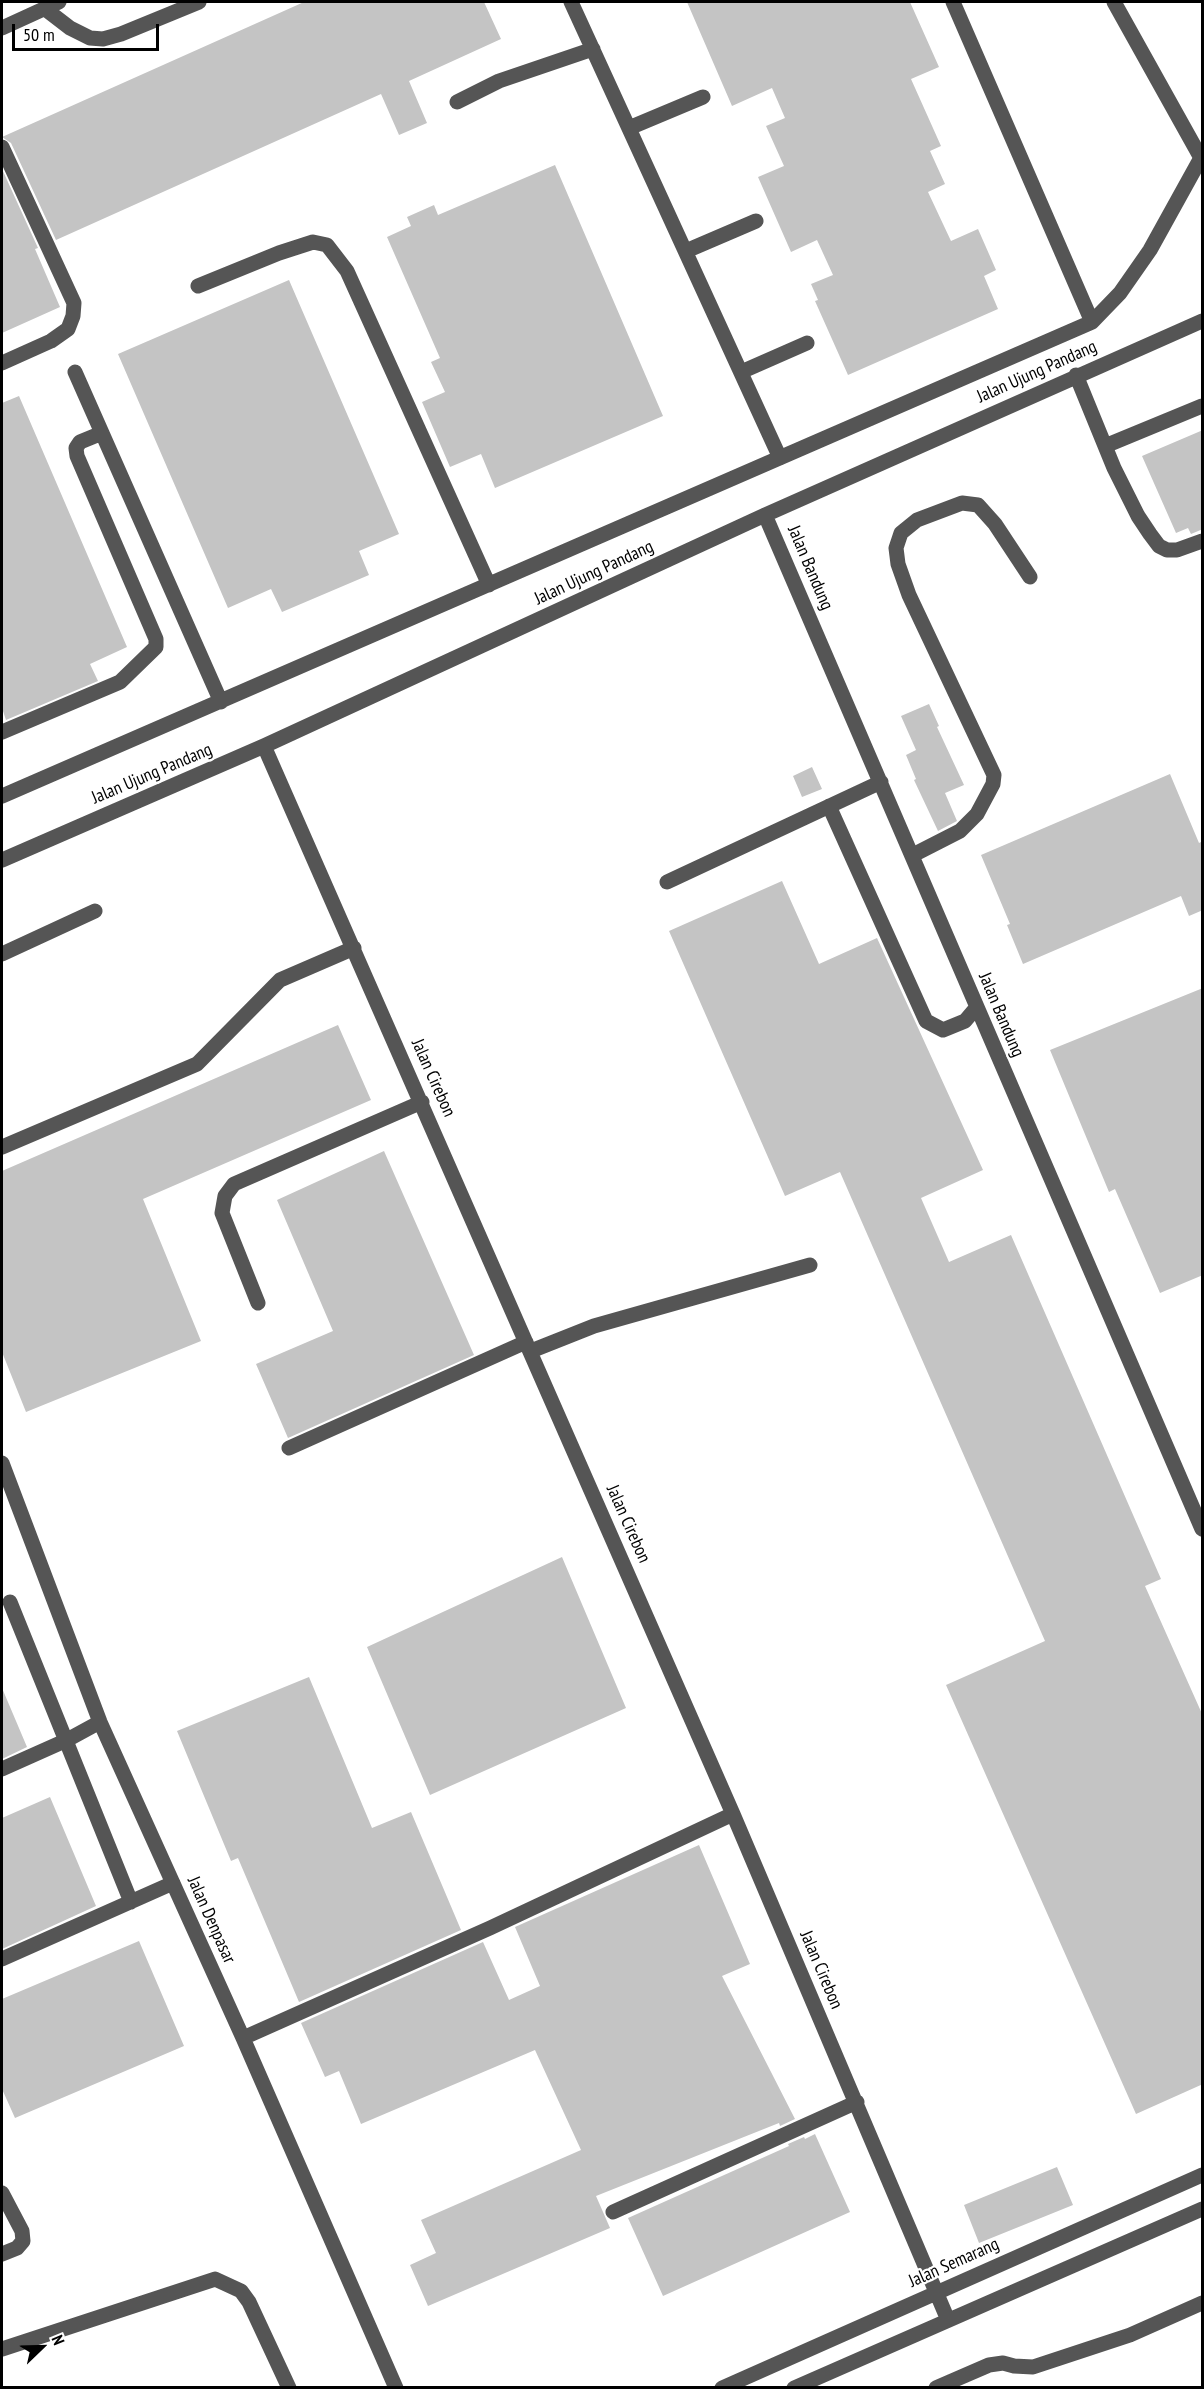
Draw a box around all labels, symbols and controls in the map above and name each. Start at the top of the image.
scale bar [15,12,162,50]
text: 50 m [23,23,55,46]
street label: Jalan Ujung Pandang [974,336,1100,408]
street label: Jalan Bandung [783,523,837,613]
street label: Jalan Ujung Pandang [531,536,657,610]
street label: Jalan Ujung Pandang [89,739,215,809]
street label: Jalan Bandung [974,970,1028,1060]
street label: Jalan Cirebon [406,1036,460,1120]
street label: Jalan Cirebon [601,1482,655,1566]
street label: Jalan Denpasar [182,1873,240,1967]
street label: Jalan Cirebon [795,1928,847,2012]
street label: Jalan Semarang [906,2234,1002,2292]
north arrow [12,2317,72,2377]
text: N [48,2332,69,2348]

